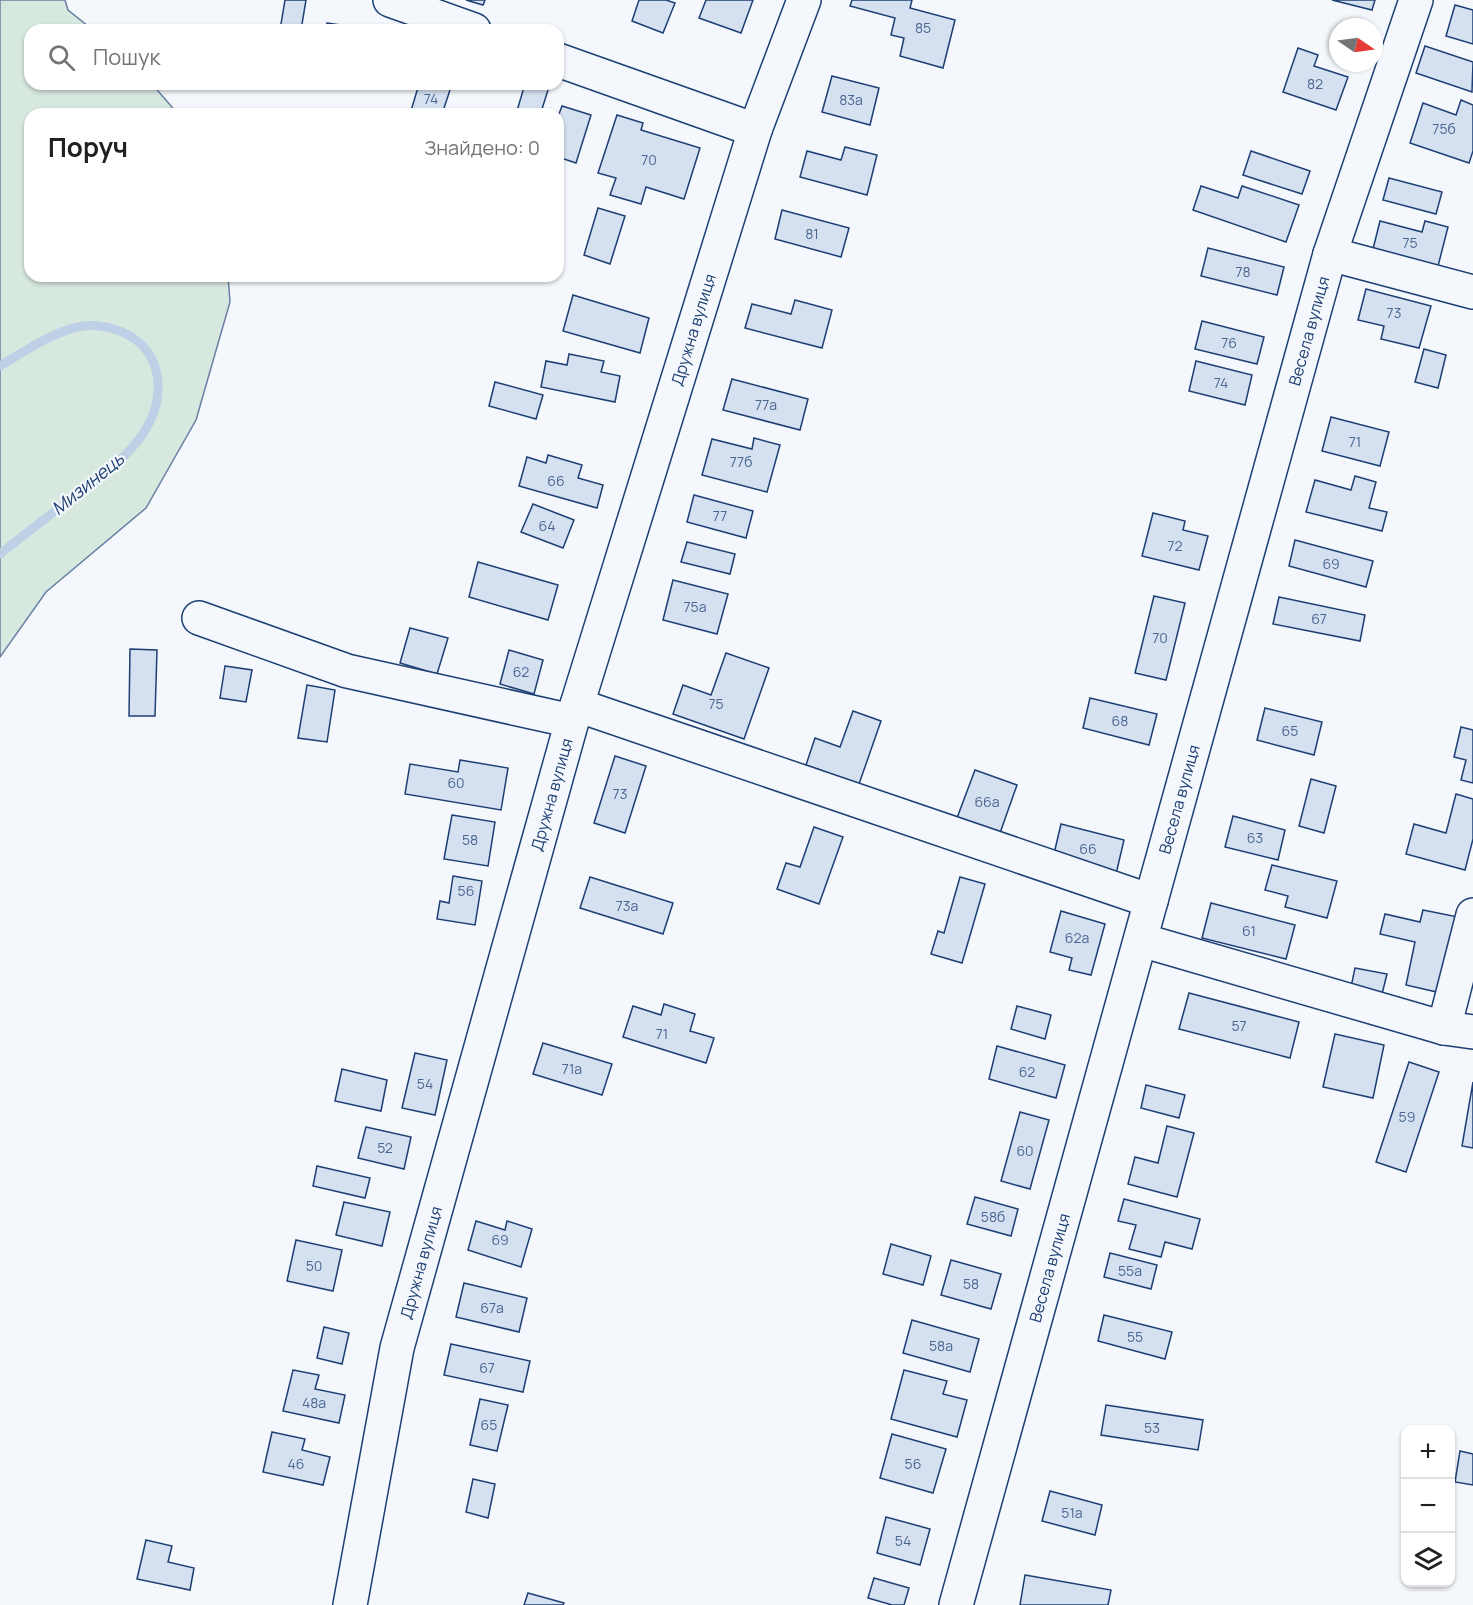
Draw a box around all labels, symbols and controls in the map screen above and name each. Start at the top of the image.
house number: 85 [915,18,931,37]
north arrow [1329,18,1383,72]
search box [24,24,564,90]
icon: search [45,41,78,74]
text: Пошук [93,42,160,72]
house number: 82 [1307,74,1323,93]
house number: 74 [424,89,438,108]
house number: 83а [839,90,863,109]
house number: 75б [1432,119,1456,138]
text: Поруч [48,129,128,165]
text: Знайдено: 0 [424,134,540,161]
house number: 70 [641,150,657,169]
house number: 81 [805,224,819,243]
house number: 75 [1402,233,1418,252]
house number: 78 [1235,262,1251,281]
street label: Дружна вулиця [666,271,721,388]
street label: Весела вулиця [1283,274,1334,388]
house number: 73 [1387,303,1401,322]
house number: 76 [1221,333,1237,352]
house number: 74 [1214,373,1228,392]
house number: 77а [755,395,777,414]
house number: 71 [1349,432,1361,451]
water label: Мизинець [46,446,129,520]
house number: 77б [730,452,752,471]
house number: 66 [547,471,565,490]
house number: 77 [713,506,727,525]
house number: 64 [539,516,555,535]
house number: 72 [1167,536,1183,555]
house number: 69 [1322,554,1340,573]
house number: 75а [684,597,706,616]
house number: 67 [1311,609,1327,628]
house number: 70 [1152,628,1168,647]
house number: 62 [513,662,529,681]
house number: 75 [708,694,724,713]
house number: 68 [1112,711,1128,730]
house number: 65 [1282,721,1298,740]
street label: Дружна вулиця [525,736,578,853]
street label: Весела вулиця [1153,742,1205,856]
house number: 60 [447,773,465,792]
house number: 73 [613,784,627,803]
house number: 66а [974,792,1000,811]
house number: 63 [1247,828,1263,847]
house number: 58 [462,830,478,849]
house number: 66 [1079,839,1097,858]
house number: 56 [458,881,474,900]
house number: 73а [616,896,638,915]
house number: 61 [1242,921,1256,940]
house number: 62а [1065,928,1089,947]
house number: 57 [1231,1016,1247,1035]
house number: 71 [656,1024,668,1043]
house number: 71а [562,1059,582,1078]
house number: 62 [1019,1062,1035,1081]
house number: 54 [417,1074,433,1093]
house number: 59 [1399,1107,1415,1126]
house number: 52 [377,1138,393,1157]
house number: 60 [1016,1141,1034,1160]
street label: Дружна вулиця [395,1204,447,1321]
house number: 58б [981,1207,1005,1226]
street label: Весела вулиця [1024,1211,1075,1325]
house number: 69 [491,1230,509,1249]
house number: 50 [306,1256,322,1275]
house number: 55а [1118,1261,1142,1280]
house number: 58 [963,1274,979,1293]
house number: 67а [480,1298,504,1317]
house number: 55 [1127,1327,1143,1346]
house number: 58а [929,1336,953,1355]
house number: 67 [479,1358,495,1377]
house number: 48а [302,1393,326,1412]
house number: 65 [481,1415,497,1434]
house number: 53 [1144,1418,1160,1437]
map controls [1401,1425,1455,1587]
button: + [1401,1425,1455,1479]
house number: 46 [288,1454,304,1473]
house number: 56 [905,1454,921,1473]
button: − [1401,1479,1455,1533]
house number: 51а [1061,1503,1083,1522]
house number: 54 [895,1531,911,1550]
button: layers [1401,1533,1455,1587]

